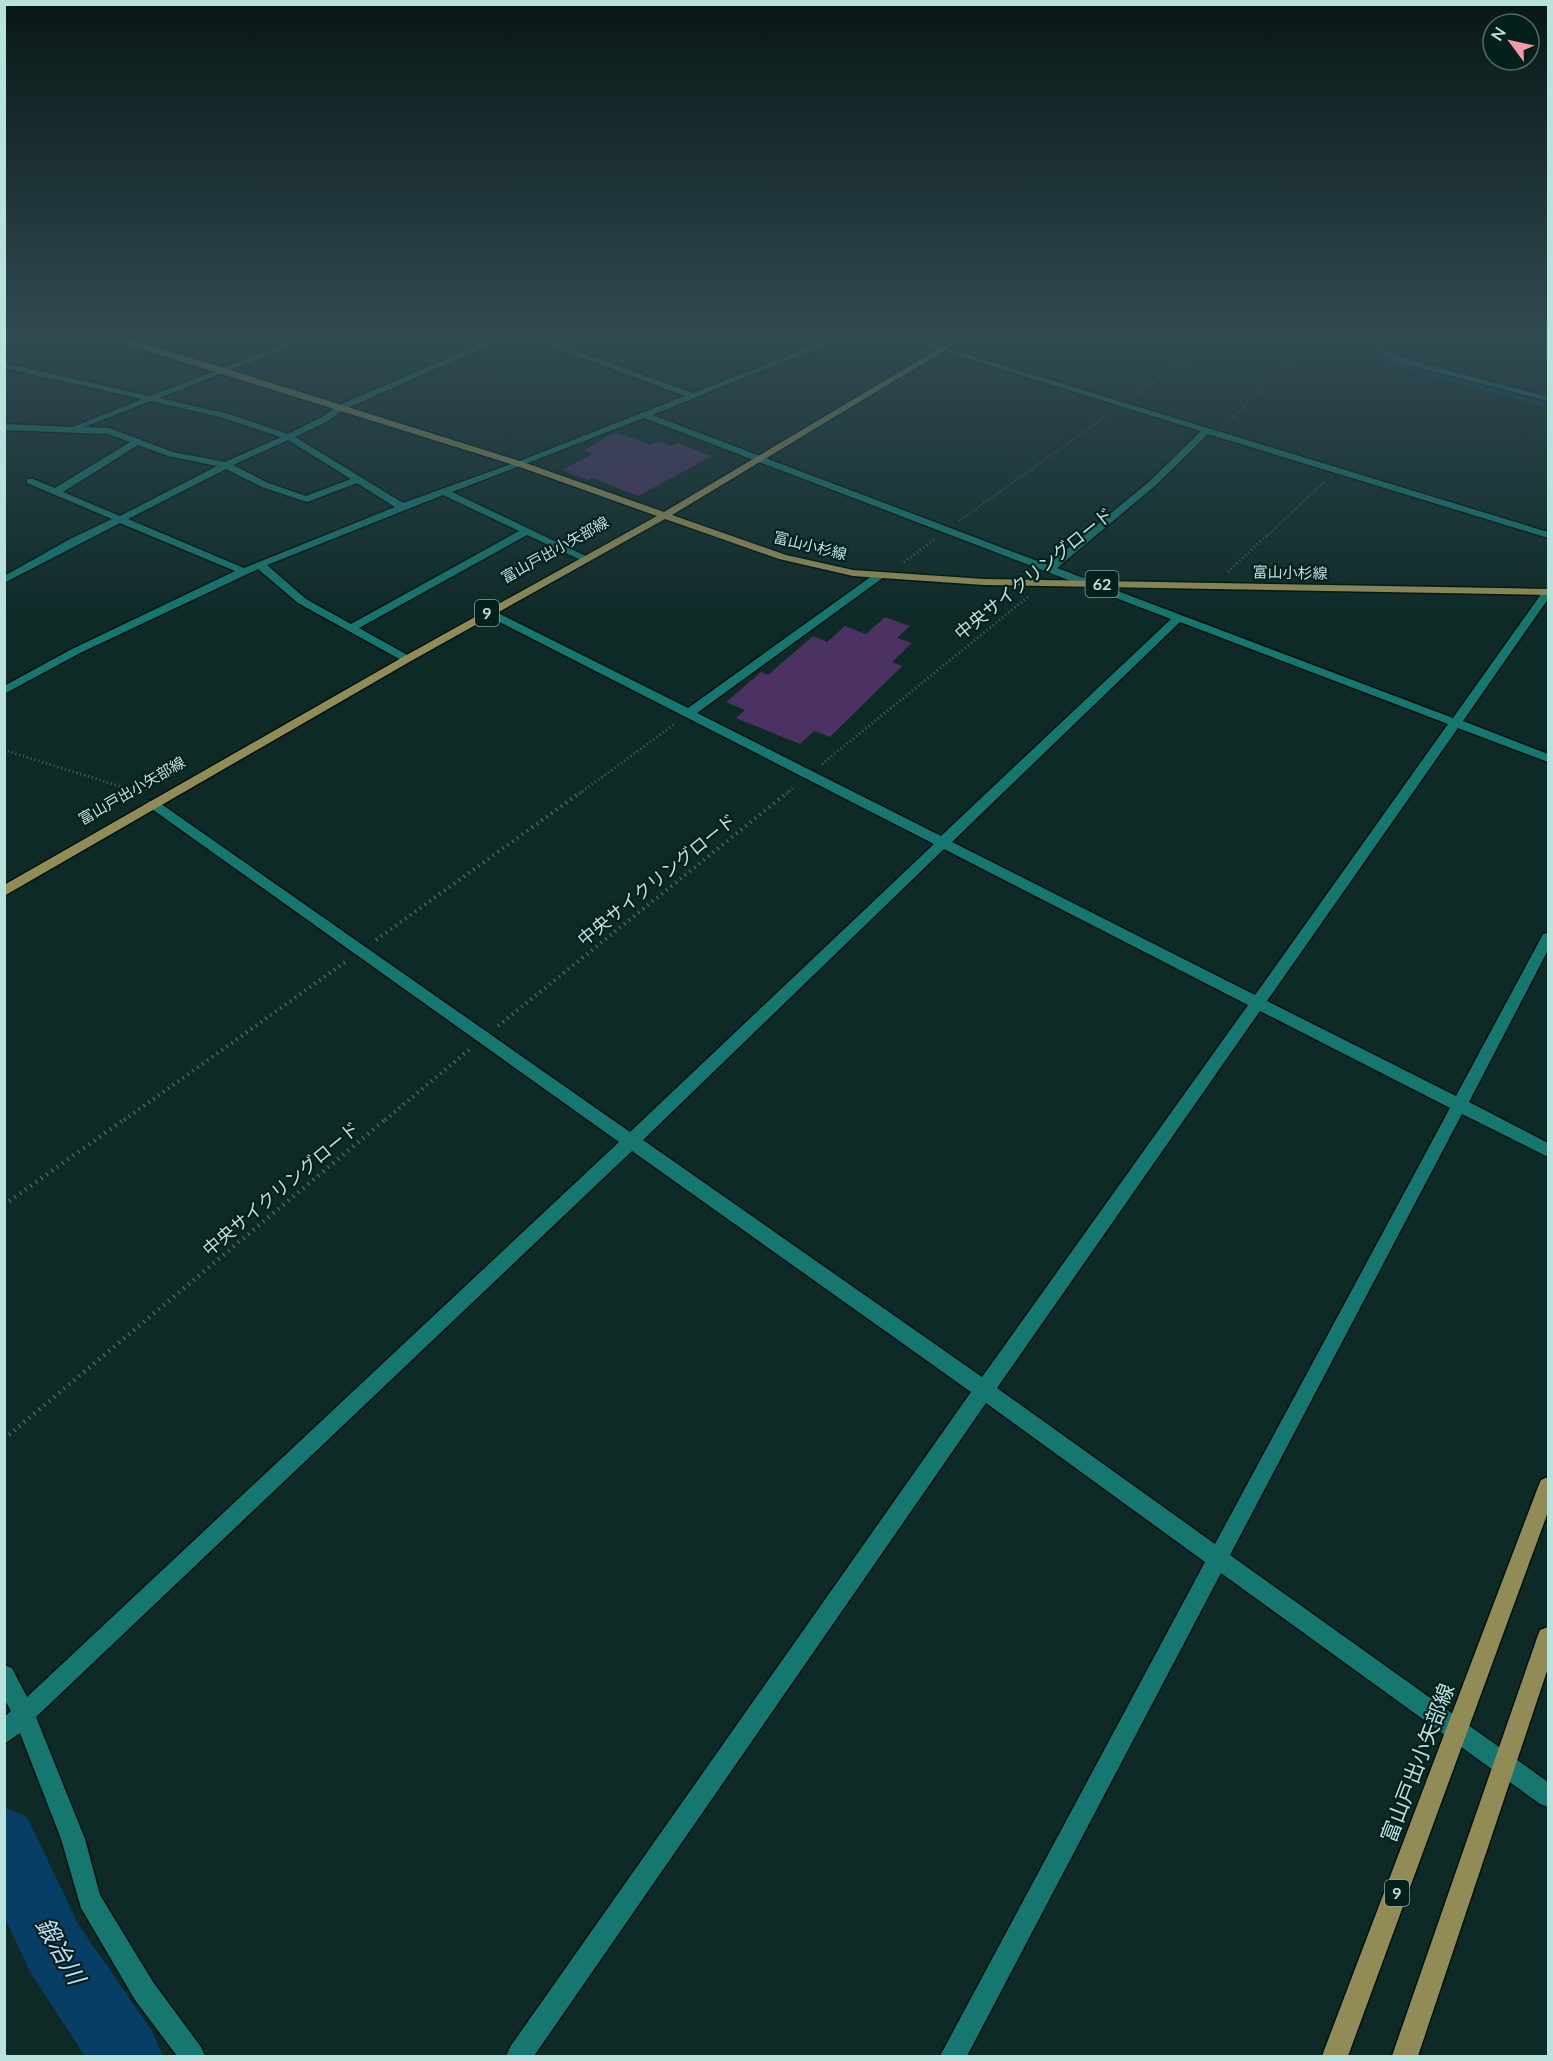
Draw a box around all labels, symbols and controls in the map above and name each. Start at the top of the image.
north arrow [1481,12,1541,72]
text: N [1487,23,1509,44]
street label: 中央サイクリングロード [950,502,1117,644]
street label: 富山戸出小矢部線 [498,512,611,586]
street label: 富山小杉線 [772,527,849,563]
street label: 富山小杉線 [1252,562,1328,582]
road number: 62 [1086,571,1118,597]
road number: 9 [475,600,499,626]
street label: 富山戸出小矢部線 [75,752,188,828]
street label: 中央サイクリングロード [573,808,740,950]
street label: 中央サイクリングロード [198,1116,363,1260]
street label: 富山戸出小矢部線 [1375,1680,1458,1845]
road number: 9 [1385,1880,1409,1906]
water label: 鍛冶川 [31,1912,93,1991]

